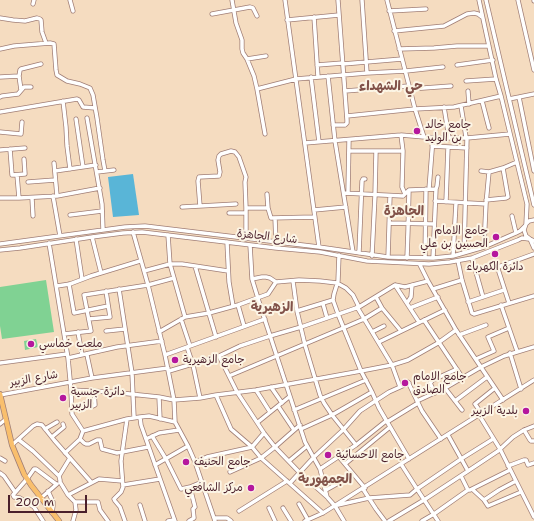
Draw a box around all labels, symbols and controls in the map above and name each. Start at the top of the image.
district label: حي الشهداء [359,79,423,95]
place label: جامع خالد بن الوليد [425,118,471,144]
marker: جامع خالد بن الوليد [412,126,422,136]
district label: الجاهزة [384,204,424,220]
place label: جامع الامام الحسين بن علي [420,224,488,250]
street label: شارع الجاهزة [236,227,298,247]
marker: جامع الامام الحسين بن علي [491,232,501,242]
marker: دائرة الكهرباء [490,249,500,259]
place label: دائرة الكهرباء [466,260,524,274]
district label: الزهيرية [251,300,293,316]
place label: ملعب خماسي [39,337,102,351]
marker: ملعب خماسي [26,339,36,349]
place label: جامع الزهيرية [183,353,245,367]
marker: جامع الزهيرية [170,355,180,365]
street label: شارع الزبير [9,368,59,390]
place label: جامع الامام الصادق [413,370,467,396]
marker: جامع الامام الصادق [400,378,410,388]
place label: دائرة جنسية الزبير [71,385,125,411]
marker: دائرة جنسية الزبير [58,393,68,403]
place label: بلدية الزبير [472,404,518,418]
marker: بلدية الزبير [521,406,531,416]
place label: جامع الاحسائية [336,448,405,462]
marker: جامع الاحسائية [323,450,333,460]
place label: جامع الحنيف [194,455,251,469]
marker: جامع الحنيف [181,457,191,467]
district label: الجمهورية [298,472,352,488]
place label: مركز الشافعي [185,481,243,495]
marker: مركز الشافعي [246,483,256,493]
scale bar [10,487,89,513]
text: 200 m [15,494,54,510]

